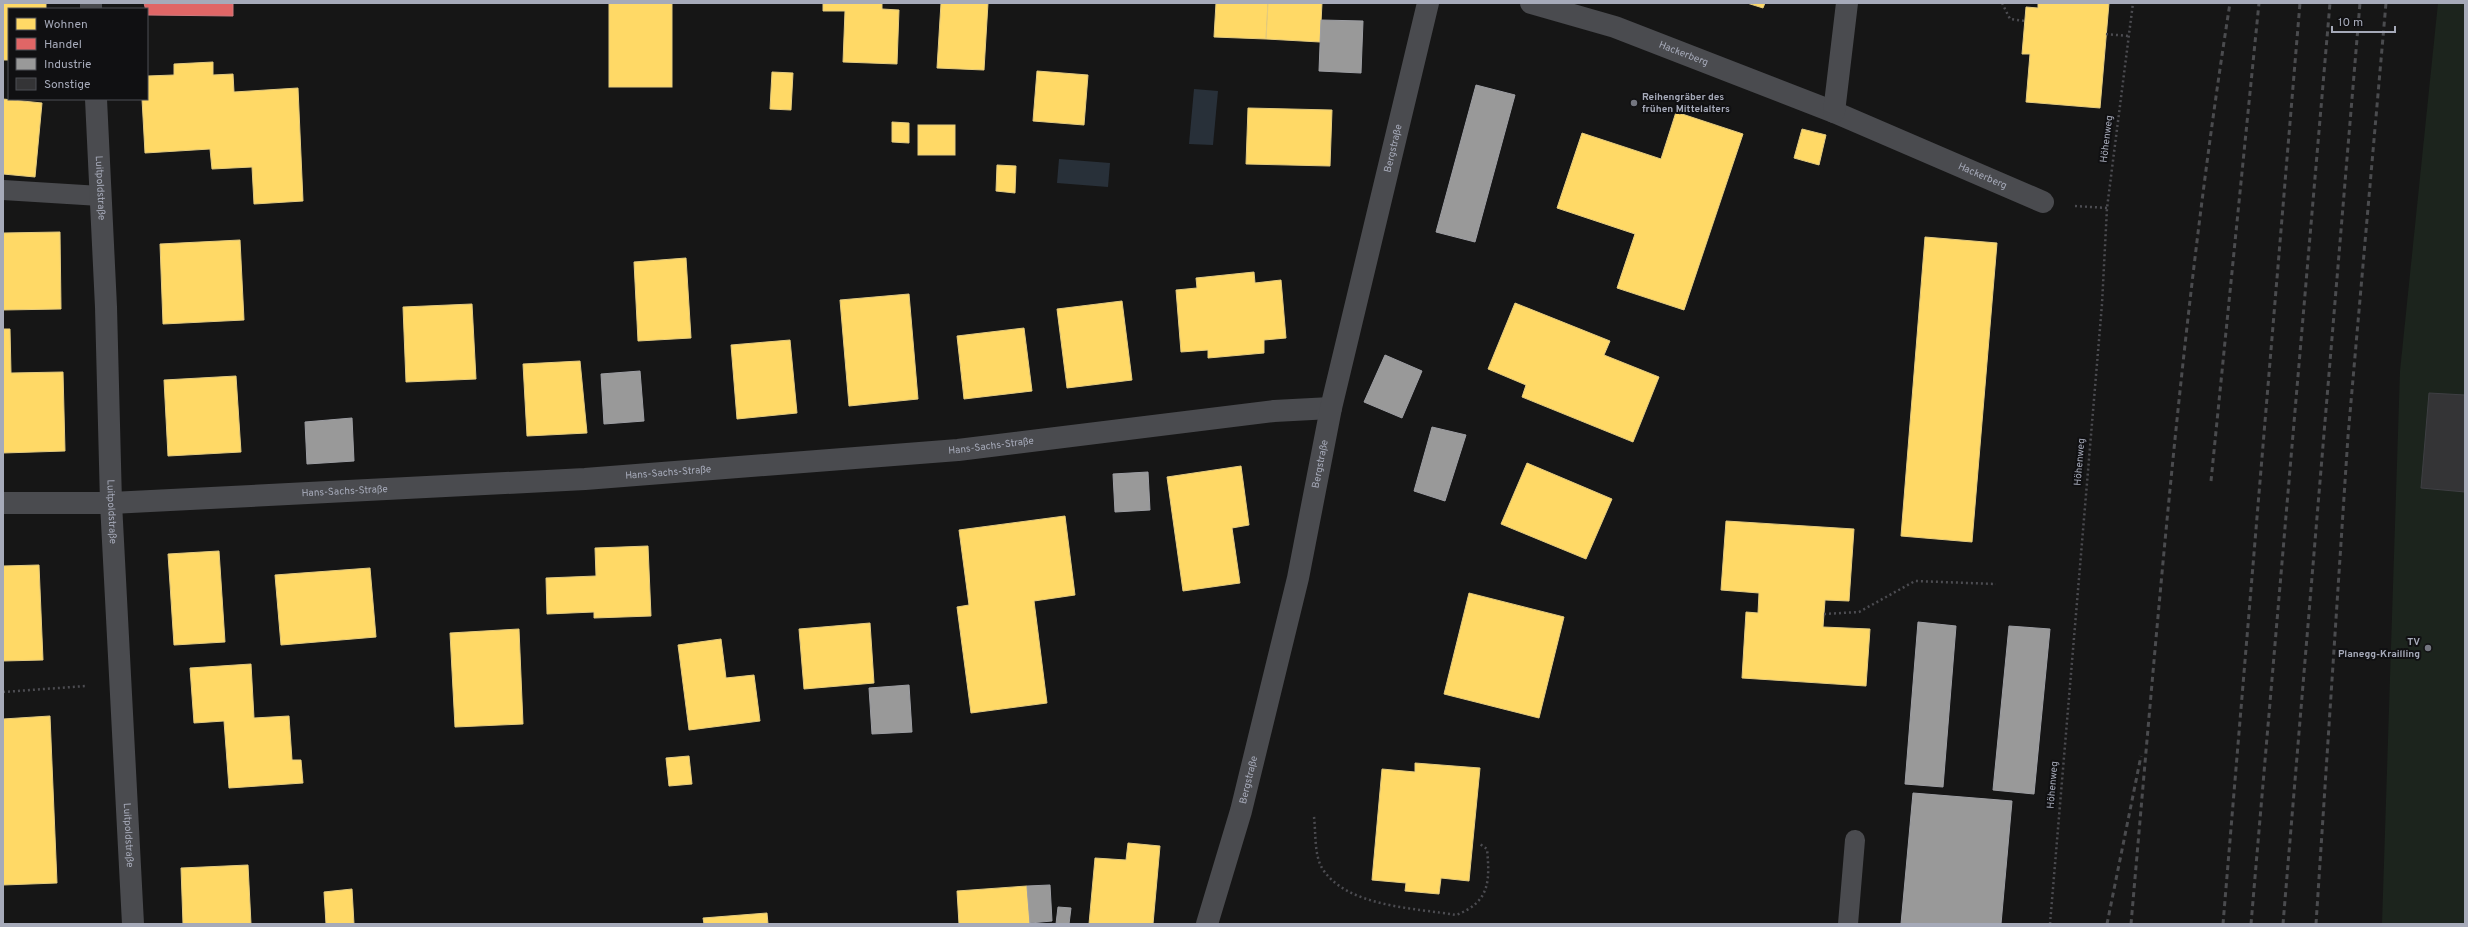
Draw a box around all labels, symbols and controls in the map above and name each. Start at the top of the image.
legend [8,8,148,100]
scale bar [2332,8,2395,34]
text: 10 m [2338,15,2363,31]
text: Wohnen [44,17,88,33]
text: Handel [44,37,82,53]
street label: Hackerberg [1657,38,1710,69]
text: Industrie [44,57,92,73]
text: Sonstige [44,77,90,93]
place label: Reihengräber des frühen Mittelalters [1642,91,1730,116]
marker: Reihengräber des frühen Mittelalters [1629,98,1639,108]
street label: Höhenweg [2098,115,2116,163]
street label: Bergstraße [1381,123,1405,174]
street label: Luitpoldstraße [92,155,108,221]
street label: Hackerberg [1956,160,2009,192]
street label: Hans-Sachs-Straße [948,434,1035,457]
street label: Höhenweg [2071,438,2089,486]
street label: Bergstraße [1309,439,1331,489]
street label: Hans-Sachs-Straße [625,463,712,482]
street label: Luitpoldstraße [104,479,120,544]
street label: Hans-Sachs-Straße [301,482,388,500]
place label: TV Planegg-Krailling [2338,636,2420,661]
marker: TV Planegg-Krailling [2423,643,2433,653]
street label: Bergstraße [1236,754,1261,805]
street label: Höhenweg [2044,761,2062,809]
street label: Luitpoldstraße [120,803,137,868]

